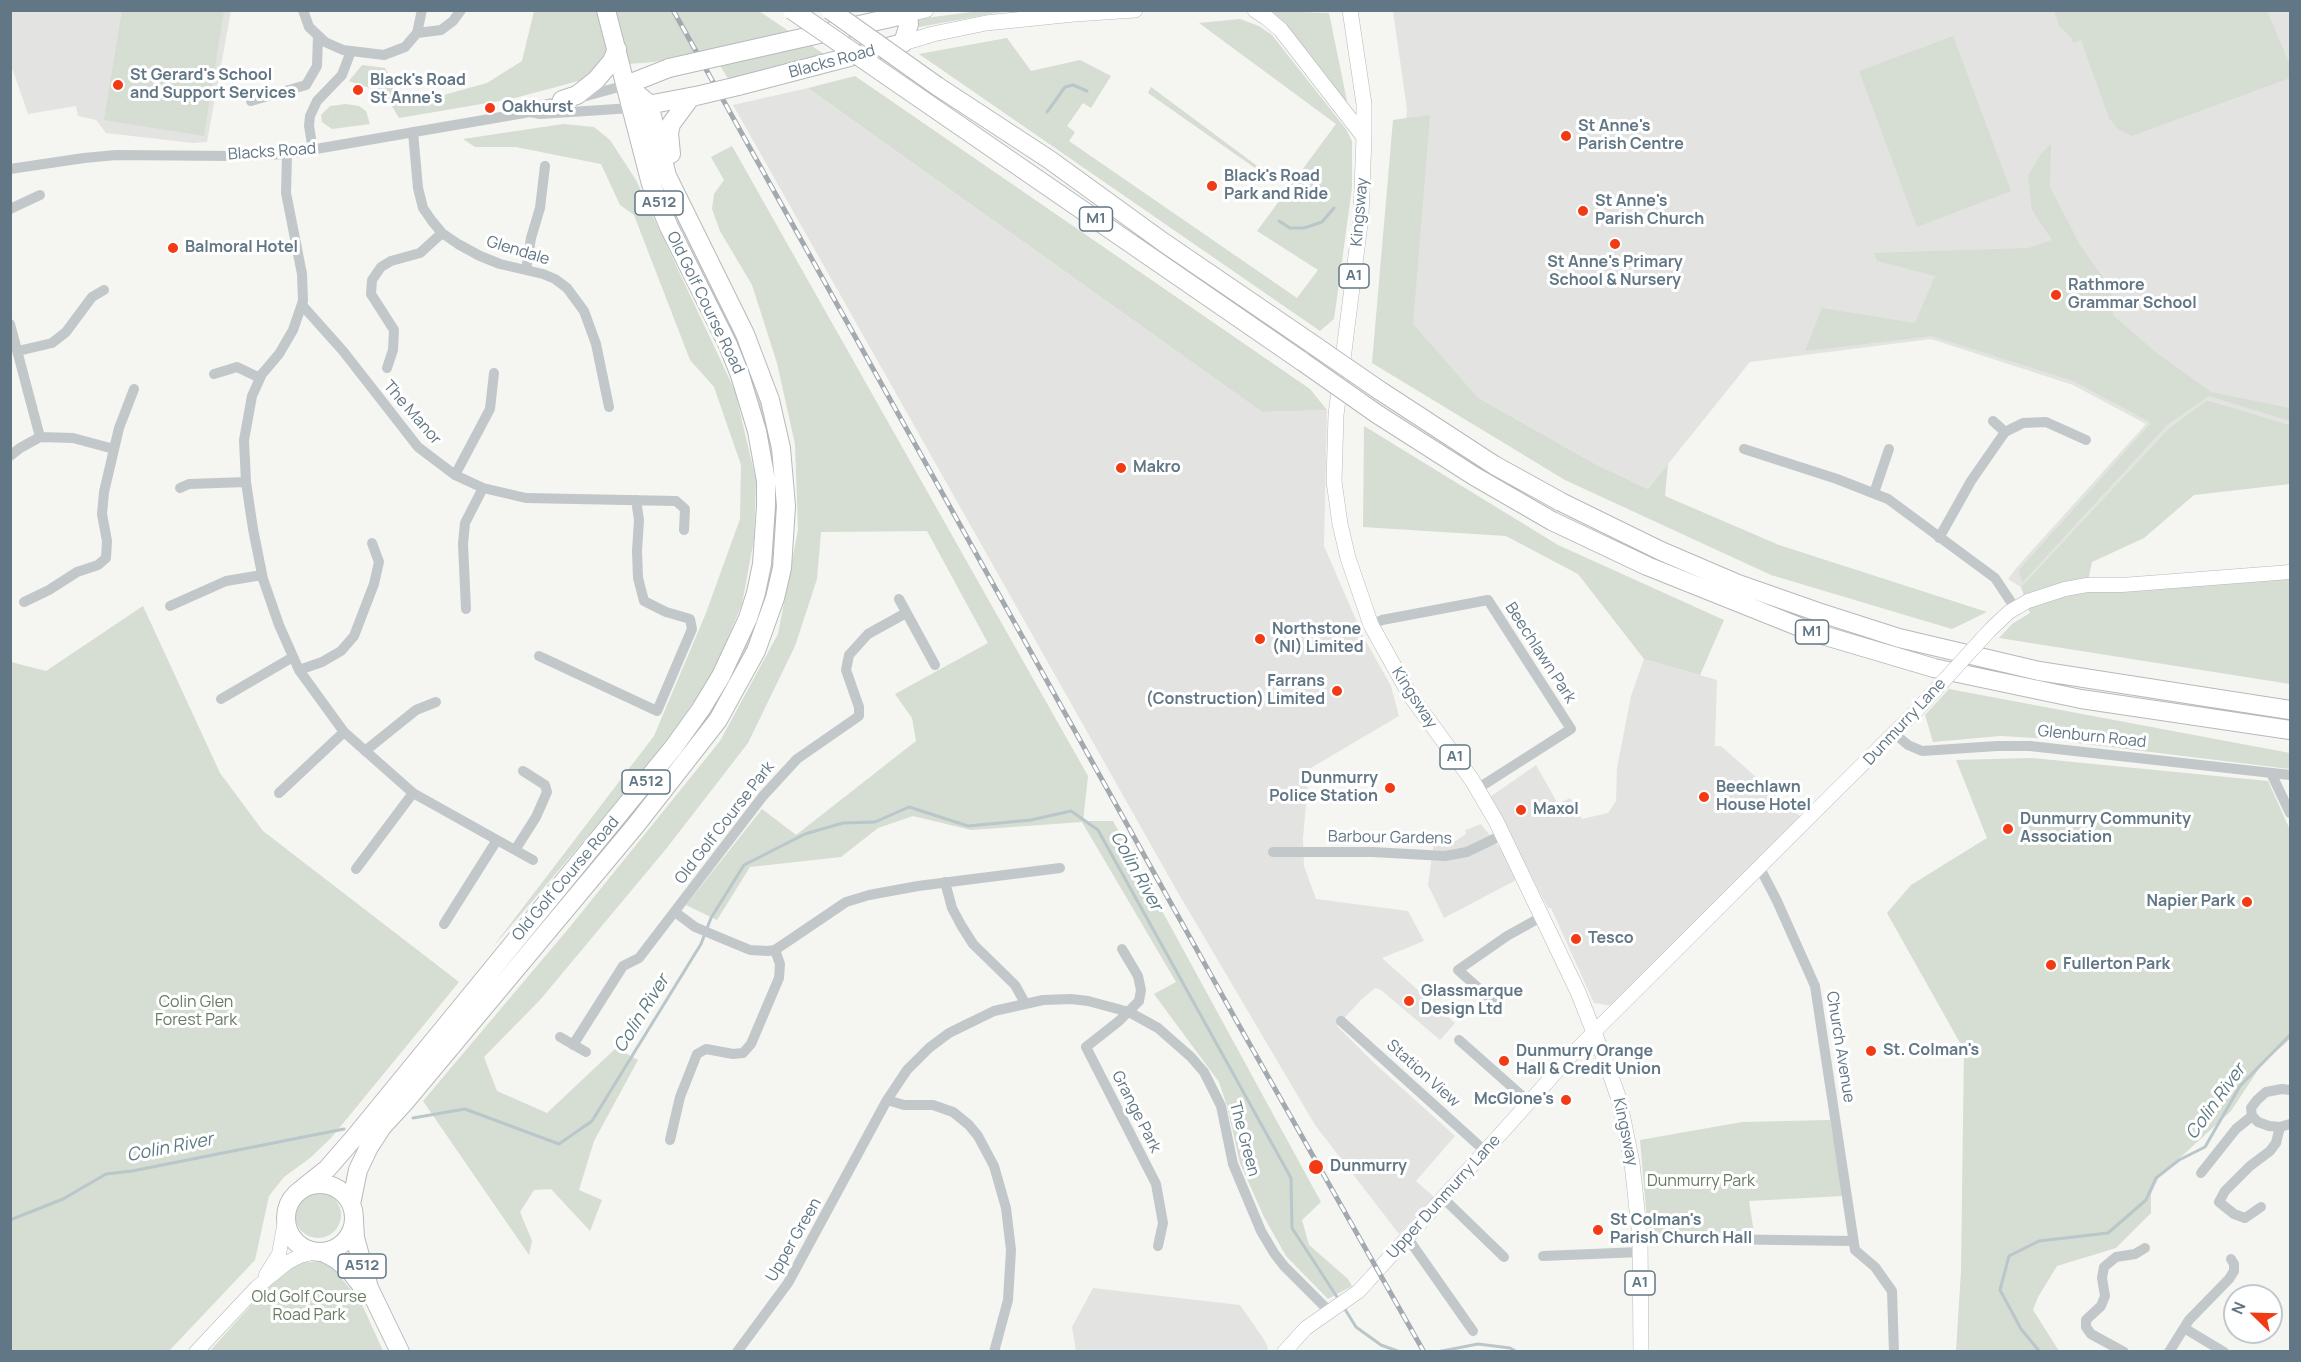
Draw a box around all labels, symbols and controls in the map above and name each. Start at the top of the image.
street label: Blacks Road [787,41,877,83]
place label: St Gerard's School and Support Services [130,66,296,104]
place label: Black's Road St Anne's [370,71,466,109]
marker: St Gerard's School and Support Services [111,78,125,92]
marker: Black's Road St Anne's [351,83,365,97]
place label: Oakhurst [502,98,573,118]
marker: Oakhurst [483,101,497,115]
place label: St Anne's Parish Centre [1578,117,1684,155]
marker: St Anne's Parish Centre [1559,129,1573,143]
street label: Blacks Road [227,139,317,165]
place label: Black's Road Park and Ride [1224,167,1328,205]
street label: Kingsway [1347,177,1373,247]
marker: Black's Road Park and Ride [1205,179,1219,193]
road number: A512 [635,191,683,215]
place label: St Anne's Parish Church [1595,192,1704,230]
marker: St Anne's Parish Church [1576,204,1590,218]
road number: M1 [1080,207,1112,231]
street label: Old Golf Course Road [662,229,748,377]
street label: Glendale [484,232,552,270]
marker: St Anne's Primary School & Nursery [1608,237,1622,251]
place label: Balmoral Hotel [185,238,298,258]
marker: Balmoral Hotel [166,241,180,255]
place label: St Anne's Primary School & Nursery [1547,253,1683,291]
road number: A1 [1339,264,1369,288]
place label: Rathmore Grammar School [2068,276,2197,314]
marker: Rathmore Grammar School [2049,288,2063,302]
street label: The Manor [379,377,445,449]
place label: Makro [1133,458,1181,478]
marker: Makro [1114,461,1128,475]
street label: Beechlawn Park [1500,599,1580,707]
place label: Northstone (NI) Limited [1272,620,1364,658]
road number: M1 [1796,620,1828,644]
marker: Northstone (NI) Limited [1253,632,1267,646]
street label: Kingsway [1387,664,1441,732]
place label: Farrans (Construction) Limited [1146,672,1325,710]
street label: Dunmurry Lane [1860,675,1950,769]
marker: Farrans (Construction) Limited [1330,684,1344,698]
street label: Glenburn Road [2037,722,2147,752]
road number: A1 [1440,745,1470,769]
street label: Old Golf Course Park [671,758,779,888]
place label: Dunmurry Police Station [1269,769,1378,807]
road number: A512 [622,770,670,794]
place label: Beechlawn House Hotel [1716,778,1811,816]
marker: Dunmurry Police Station [1383,781,1397,795]
marker: Beechlawn House Hotel [1697,790,1711,804]
place label: Maxol [1533,800,1579,820]
marker: Maxol [1514,803,1528,817]
place label: Dunmurry Community Association [2020,810,2191,848]
street label: Old Golf Course Road [508,813,624,945]
marker: Dunmurry Community Association [2001,822,2015,836]
water label: Colin River [1105,827,1167,915]
street label: Barbour Gardens [1328,827,1452,849]
place label: Napier Park [2147,892,2235,912]
marker: Napier Park [2240,895,2254,909]
place label: Tesco [1588,929,1634,949]
marker: Tesco [1569,932,1583,946]
place label: Fullerton Park [2063,955,2170,975]
marker: Fullerton Park [2044,958,2058,972]
water label: Colin River [610,971,674,1057]
place label: Glassmarque Design Ltd [1421,982,1523,1020]
street label: Church Avenue [1822,990,1858,1104]
park label: Colin Glen Forest Park [155,993,237,1031]
marker: Glassmarque Design Ltd [1402,994,1416,1008]
street label: Station View [1382,1036,1464,1112]
place label: St. Colman's [1883,1041,1979,1061]
place label: Dunmurry Orange Hall & Credit Union [1516,1042,1661,1080]
marker: St. Colman's [1864,1044,1878,1058]
marker: Dunmurry Orange Hall & Credit Union [1497,1054,1511,1068]
water label: Colin River [2182,1060,2250,1144]
street label: Grange Park [1107,1068,1165,1156]
place label: McGlone's [1474,1090,1554,1110]
marker: McGlone's [1559,1093,1573,1107]
street label: Kingsway [1608,1096,1642,1168]
street label: The Green [1225,1100,1263,1178]
water label: Colin River [125,1129,215,1167]
street label: Upper Dunmurry Lane [1383,1131,1505,1263]
place label: Dunmurry [1330,1157,1407,1177]
marker: Dunmurry [1307,1158,1325,1176]
park label: Dunmurry Park [1647,1172,1755,1192]
street label: Upper Green [762,1195,826,1285]
place label: St Colman's Parish Church Hall [1610,1211,1752,1249]
marker: St Colman's Parish Church Hall [1591,1223,1605,1237]
road number: A512 [338,1254,386,1278]
road number: A1 [1625,1271,1655,1295]
north arrow [2223,1284,2283,1344]
park label: Old Golf Course Road Park [252,1288,366,1326]
text: N [2226,1298,2251,1317]

